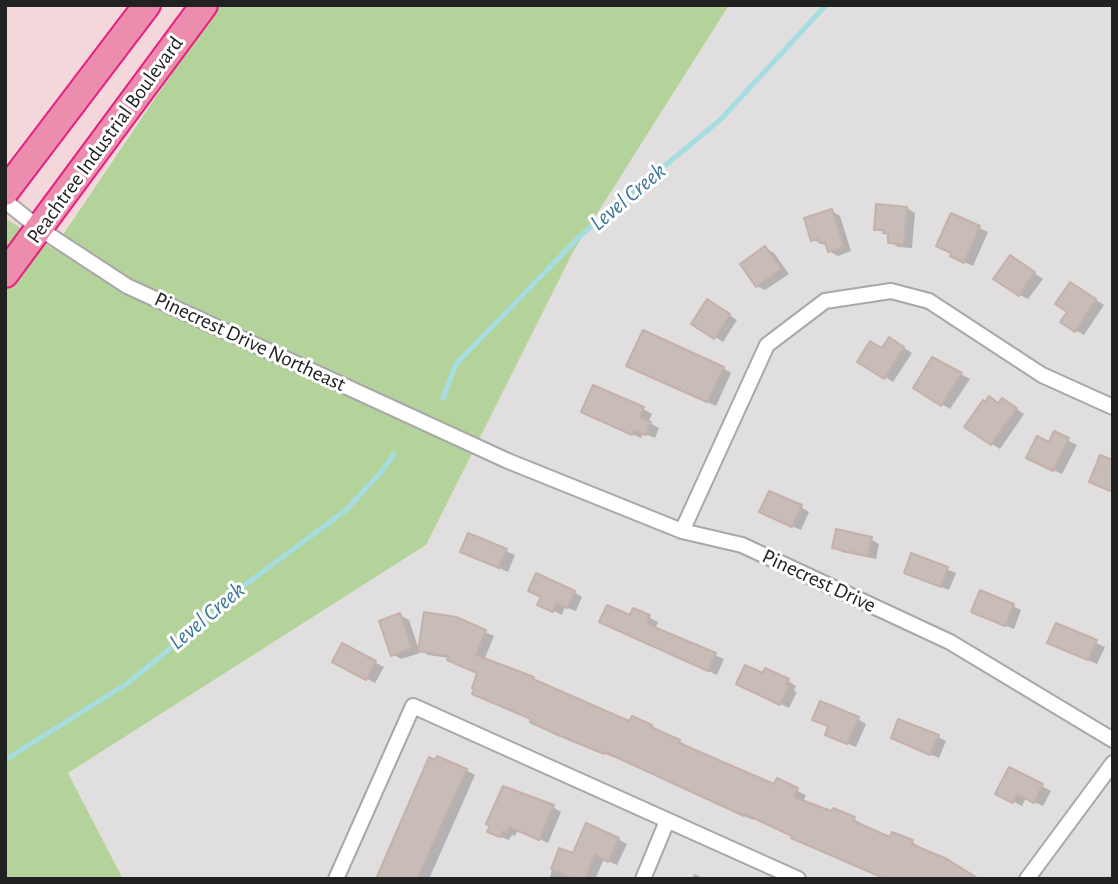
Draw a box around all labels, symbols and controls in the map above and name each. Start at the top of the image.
street label: Peachtree Industrial Boulevard [21,32,189,248]
water label: Level Creek [584,157,672,237]
street label: Pinecrest Drive Northeast [150,287,350,397]
street label: Pinecrest Drive [758,544,880,618]
water label: Level Creek [163,576,251,656]

